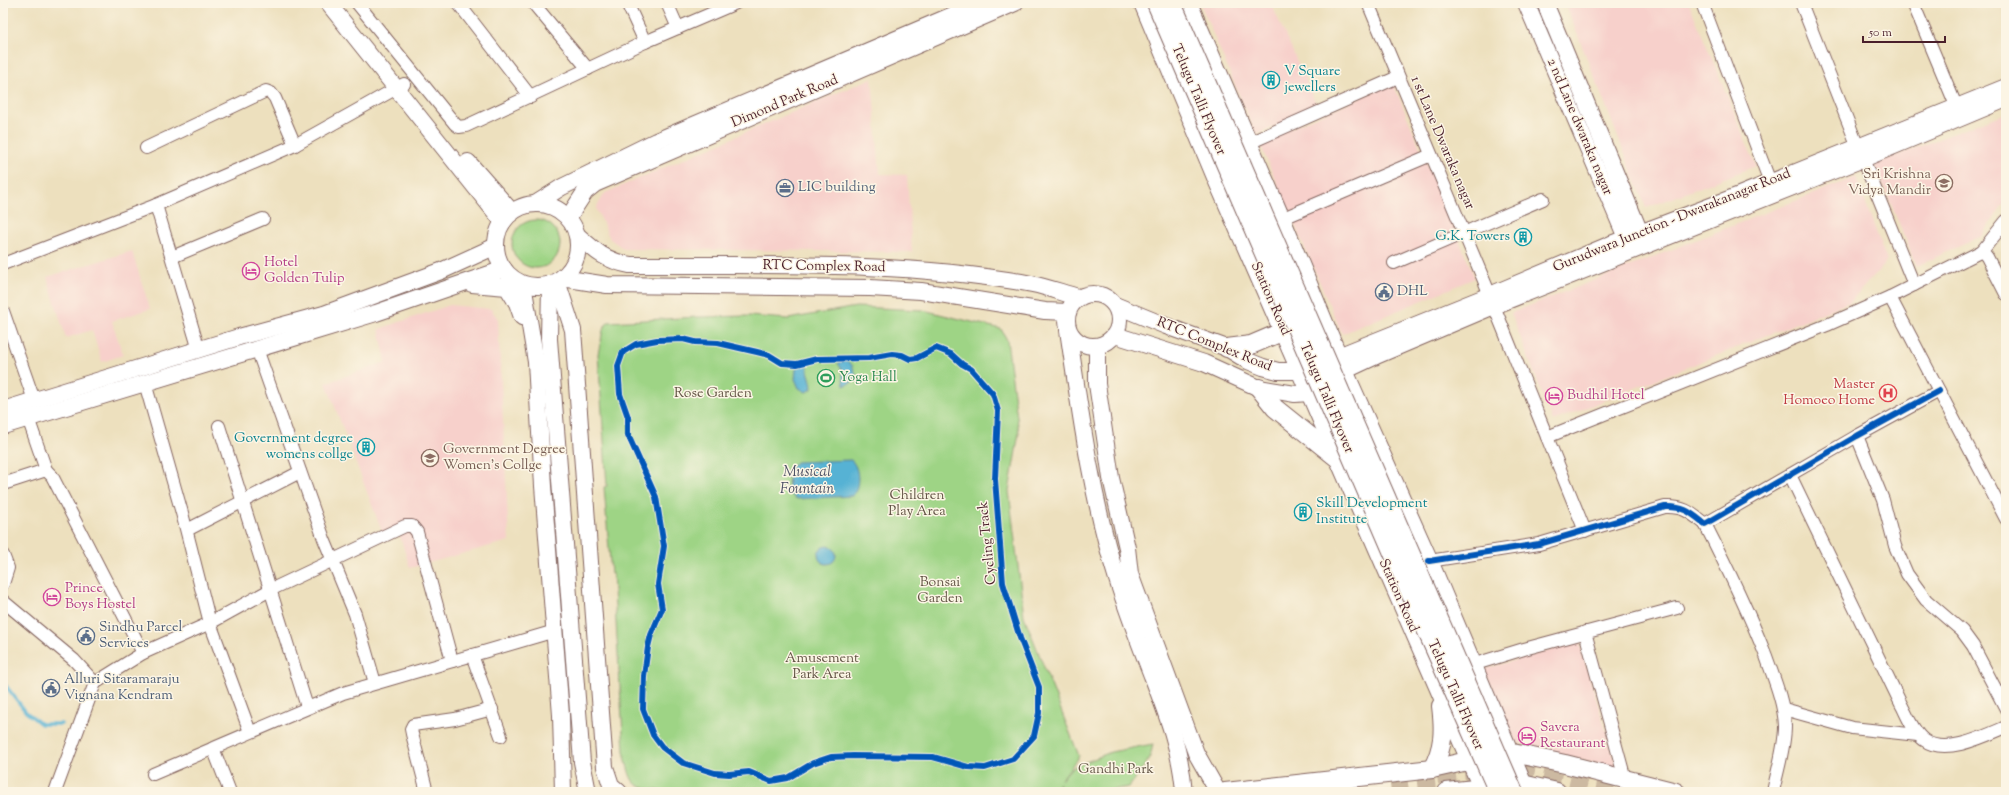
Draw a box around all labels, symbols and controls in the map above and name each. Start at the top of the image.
scale bar [1863,18,1945,44]
text: 50 m [1868,24,1892,42]
street label: Telugu Talli Flyover [1166,41,1231,159]
street label: 2 nd Lane dwaraka nagar [1541,55,1617,199]
place label: V Square jewellers [1284,62,1340,98]
street label: Dimond Park Road [728,70,842,134]
building icon: V Square jewellers [1261,70,1281,90]
street label: 1 st Lane Dwaraka nagar [1405,73,1479,213]
street label: Gurudwara Junction - Dwarakanagar Road [1550,164,1794,278]
place label: Sri Krishna Vidya Mandir [1848,165,1932,201]
school or university icon: Sri Krishna Vidya Mandir [1934,173,1954,193]
office icon: LIC building [775,178,795,198]
place label: LIC building [798,178,876,198]
place label: G.K. Towers [1435,227,1510,247]
building icon: G.K. Towers [1513,227,1533,247]
place label: Hotel Golden Tulip [264,253,345,289]
street label: RTC Complex Road [762,256,886,278]
street label: Station Road [1245,259,1295,339]
hotel icon: Hotel Golden Tulip [241,261,261,281]
public building icon: DHL [1374,282,1394,302]
place label: DHL [1397,282,1428,302]
street label: RTC Complex Road [1153,313,1275,377]
street label: Telugu Talli Flyover [1294,339,1359,457]
sports icon: Yoga Hall [816,368,836,388]
place label: Yoga Hall [839,368,897,388]
place label: Master Homoeo Home [1783,375,1876,411]
hospital icon: Master Homoeo Home [1878,383,1898,403]
park label: Rose Garden [674,384,752,404]
hotel icon: Budhil Hotel [1544,386,1564,406]
place label: Budhil Hotel [1567,386,1645,406]
place label: Government degree womens collge [234,429,353,465]
building icon: Government degree womens collge [356,437,376,457]
place label: Government Degree Women's Collge [443,440,565,476]
school or university icon: Government Degree Women's Collge [420,448,440,468]
water label: Musical Fountain [780,462,834,500]
park label: Children Play Area [888,486,946,522]
place label: Skill Development Institute [1316,494,1428,530]
street label: Cycling Track [974,500,1002,586]
building icon: Skill Development Institute [1293,502,1313,522]
street label: Station Road [1373,556,1423,636]
park label: Bonsai Garden [917,573,963,609]
place label: Prince Boys Hostel [65,579,136,615]
hotel icon: Prince Boys Hostel [42,587,62,607]
place label: Sindhu Parcel Services [99,618,182,654]
public building icon: Sindhu Parcel Services [76,626,96,646]
street label: Telugu Talli Flyover [1422,637,1489,754]
park label: Amusement Park Area [785,649,859,685]
place label: Alluri Sitaramaraju Vignana Kendram [64,670,180,706]
public building icon: Alluri Sitaramaraju Vignana Kendram [41,678,61,698]
place label: Savera Restaurant [1540,718,1606,754]
hotel icon: Savera Restaurant [1517,726,1537,746]
park label: Gandhi Park [1078,760,1154,780]

